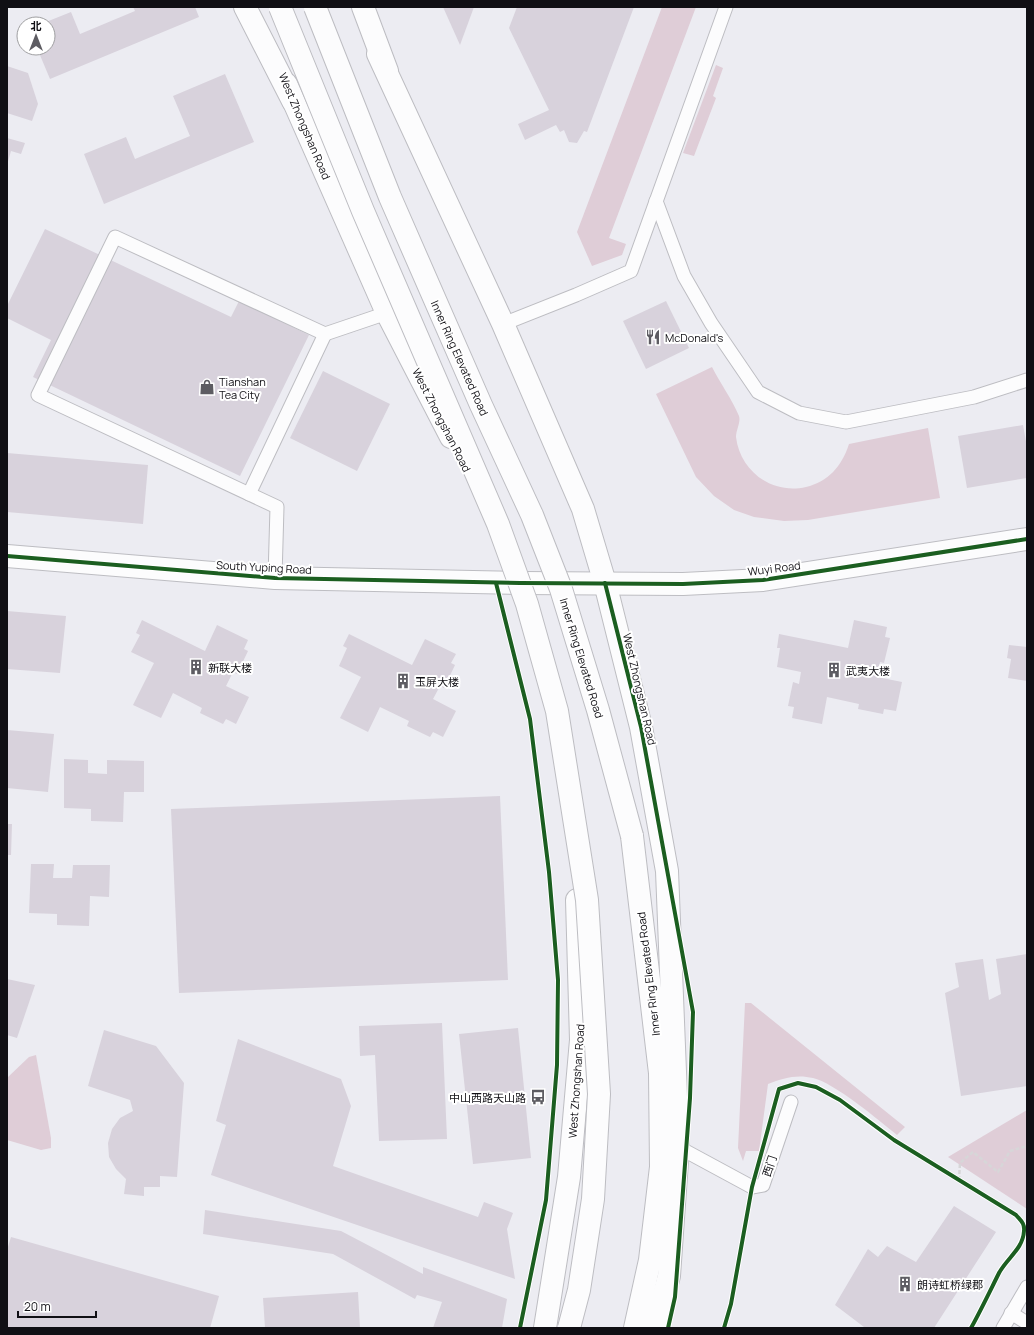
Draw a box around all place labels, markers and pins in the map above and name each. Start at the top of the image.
restaurant icon: McDonald's [644,328,662,346]
place label: McDonald's [665,330,723,345]
place label: Tianshan Tea City [219,374,266,402]
shop icon: Tianshan Tea City [198,378,216,396]
building icon: 新联大楼 [187,658,205,676]
place label: 新联大楼 [208,660,252,675]
building icon: 武夷大楼 [825,661,843,679]
place label: 武夷大楼 [846,663,890,678]
building icon: 玉屏大楼 [394,672,412,690]
place label: 玉屏大楼 [415,674,459,689]
bus stop icon: 中山西路天山路 [529,1088,547,1106]
place label: 中山西路天山路 [449,1090,526,1105]
building icon: 朗诗虹桥绿郡 [896,1275,914,1293]
place label: 朗诗虹桥绿郡 [917,1277,983,1292]

